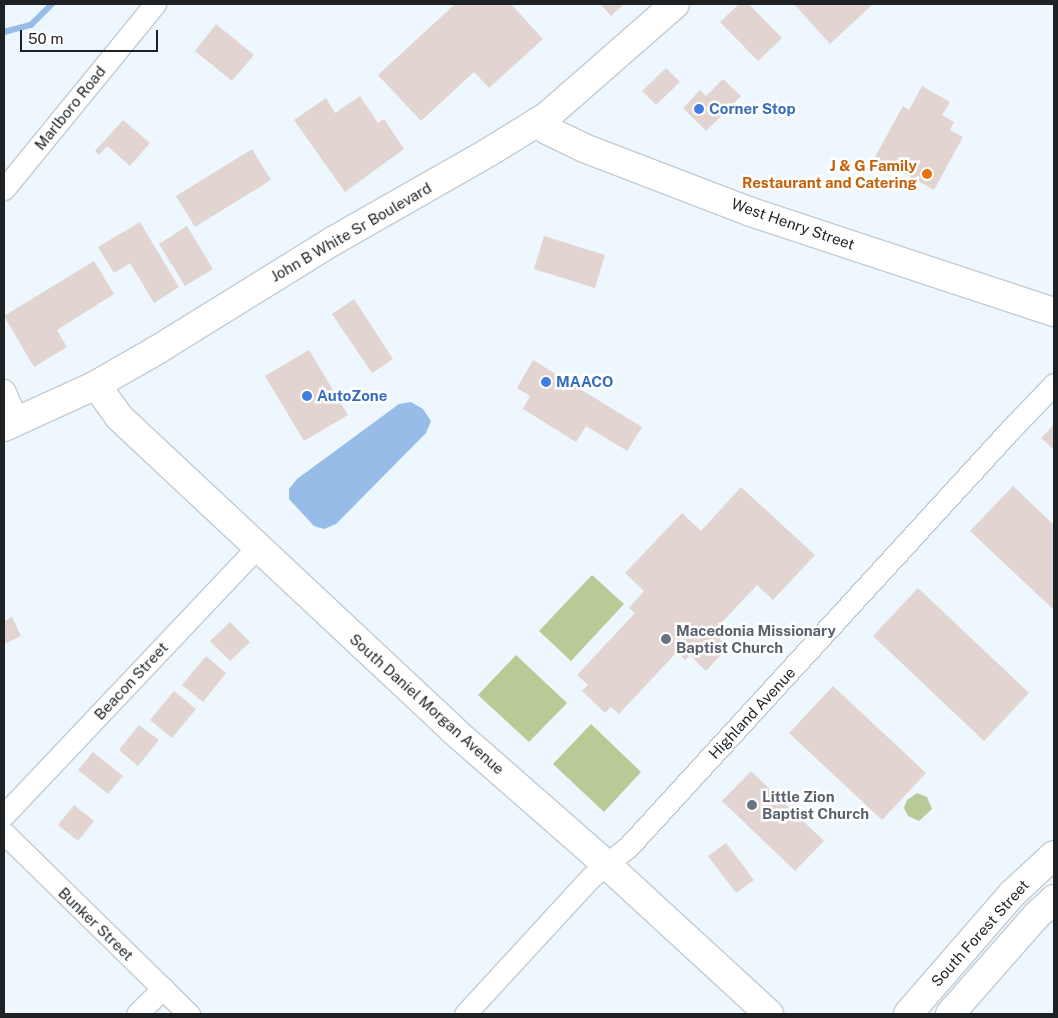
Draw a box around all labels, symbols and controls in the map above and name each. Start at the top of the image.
scale bar [22,20,160,52]
text: 50 m [28,30,63,47]
street label: Marlboro Road [31,62,109,154]
place label: Corner Stop [709,100,796,118]
marker: Corner Stop [693,103,705,115]
place label: J & G Family Restaurant and Catering [742,156,917,191]
marker: J & G Family Restaurant and Catering [921,168,933,180]
street label: John B White Sr Boulevard [267,178,435,286]
street label: West Henry Street [729,194,857,254]
place label: MAACO [556,373,613,391]
marker: MAACO [540,376,552,388]
place label: AutoZone [317,387,387,405]
marker: AutoZone [301,390,313,402]
place label: Macedonia Missionary Baptist Church [676,621,836,656]
street label: South Daniel Morgan Avenue [346,630,508,778]
marker: Macedonia Missionary Baptist Church [660,633,672,645]
street label: Beacon Street [90,638,172,724]
street label: Highland Avenue [705,663,799,763]
place label: Little Zion Baptist Church [762,787,869,822]
marker: Little Zion Baptist Church [746,799,758,811]
street label: South Forest Street [927,876,1033,990]
street label: Bunker Street [55,884,137,964]

